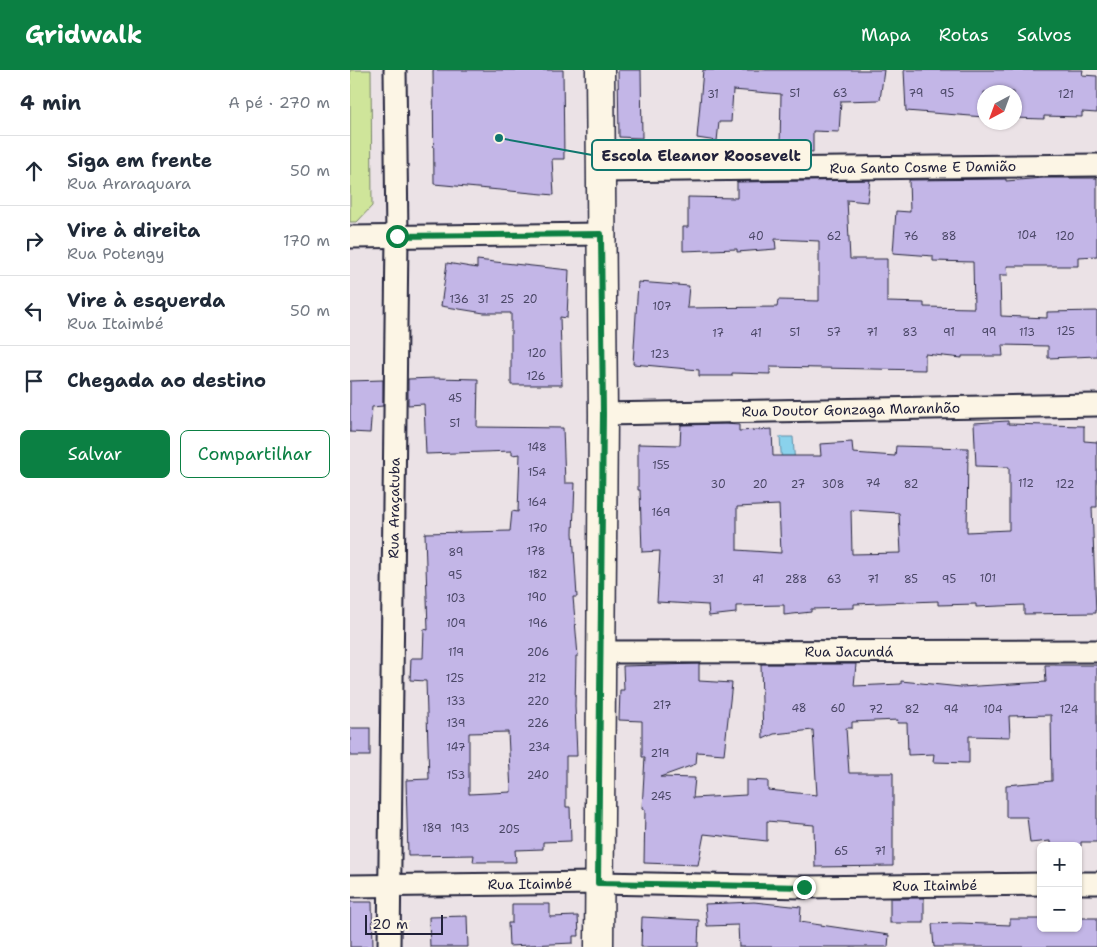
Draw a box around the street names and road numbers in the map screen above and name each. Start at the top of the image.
street label: Rua Santo Cosme E Damião [830,157,1016,177]
street label: Rua Doutor Gonzaga Maranhão [742,398,960,420]
street label: Rua Araçatuba [384,457,404,559]
street label: Rua Jacundá [805,642,894,661]
street label: Rua Itaimbé [488,874,573,893]
street label: Rua Itaimbé [892,876,977,895]

